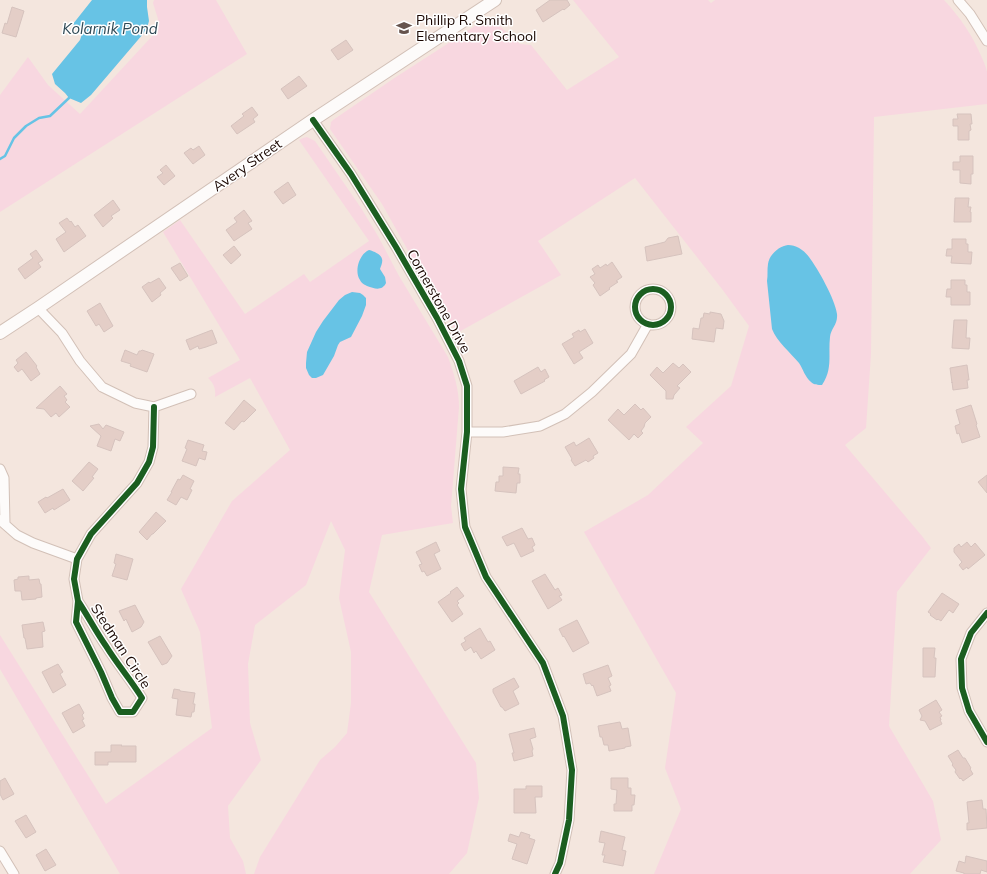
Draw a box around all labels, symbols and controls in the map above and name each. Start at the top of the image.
place label: Phillip R. Smith Elementary School [416,11,536,45]
water label: Kolarnik Pond [62,19,158,38]
school or university icon: Phillip R. Smith Elementary School [395,19,413,37]
street label: Avery Street [209,135,285,195]
street label: Cornerstone Drive [403,246,475,356]
street label: Stedman Circle [87,600,155,692]

